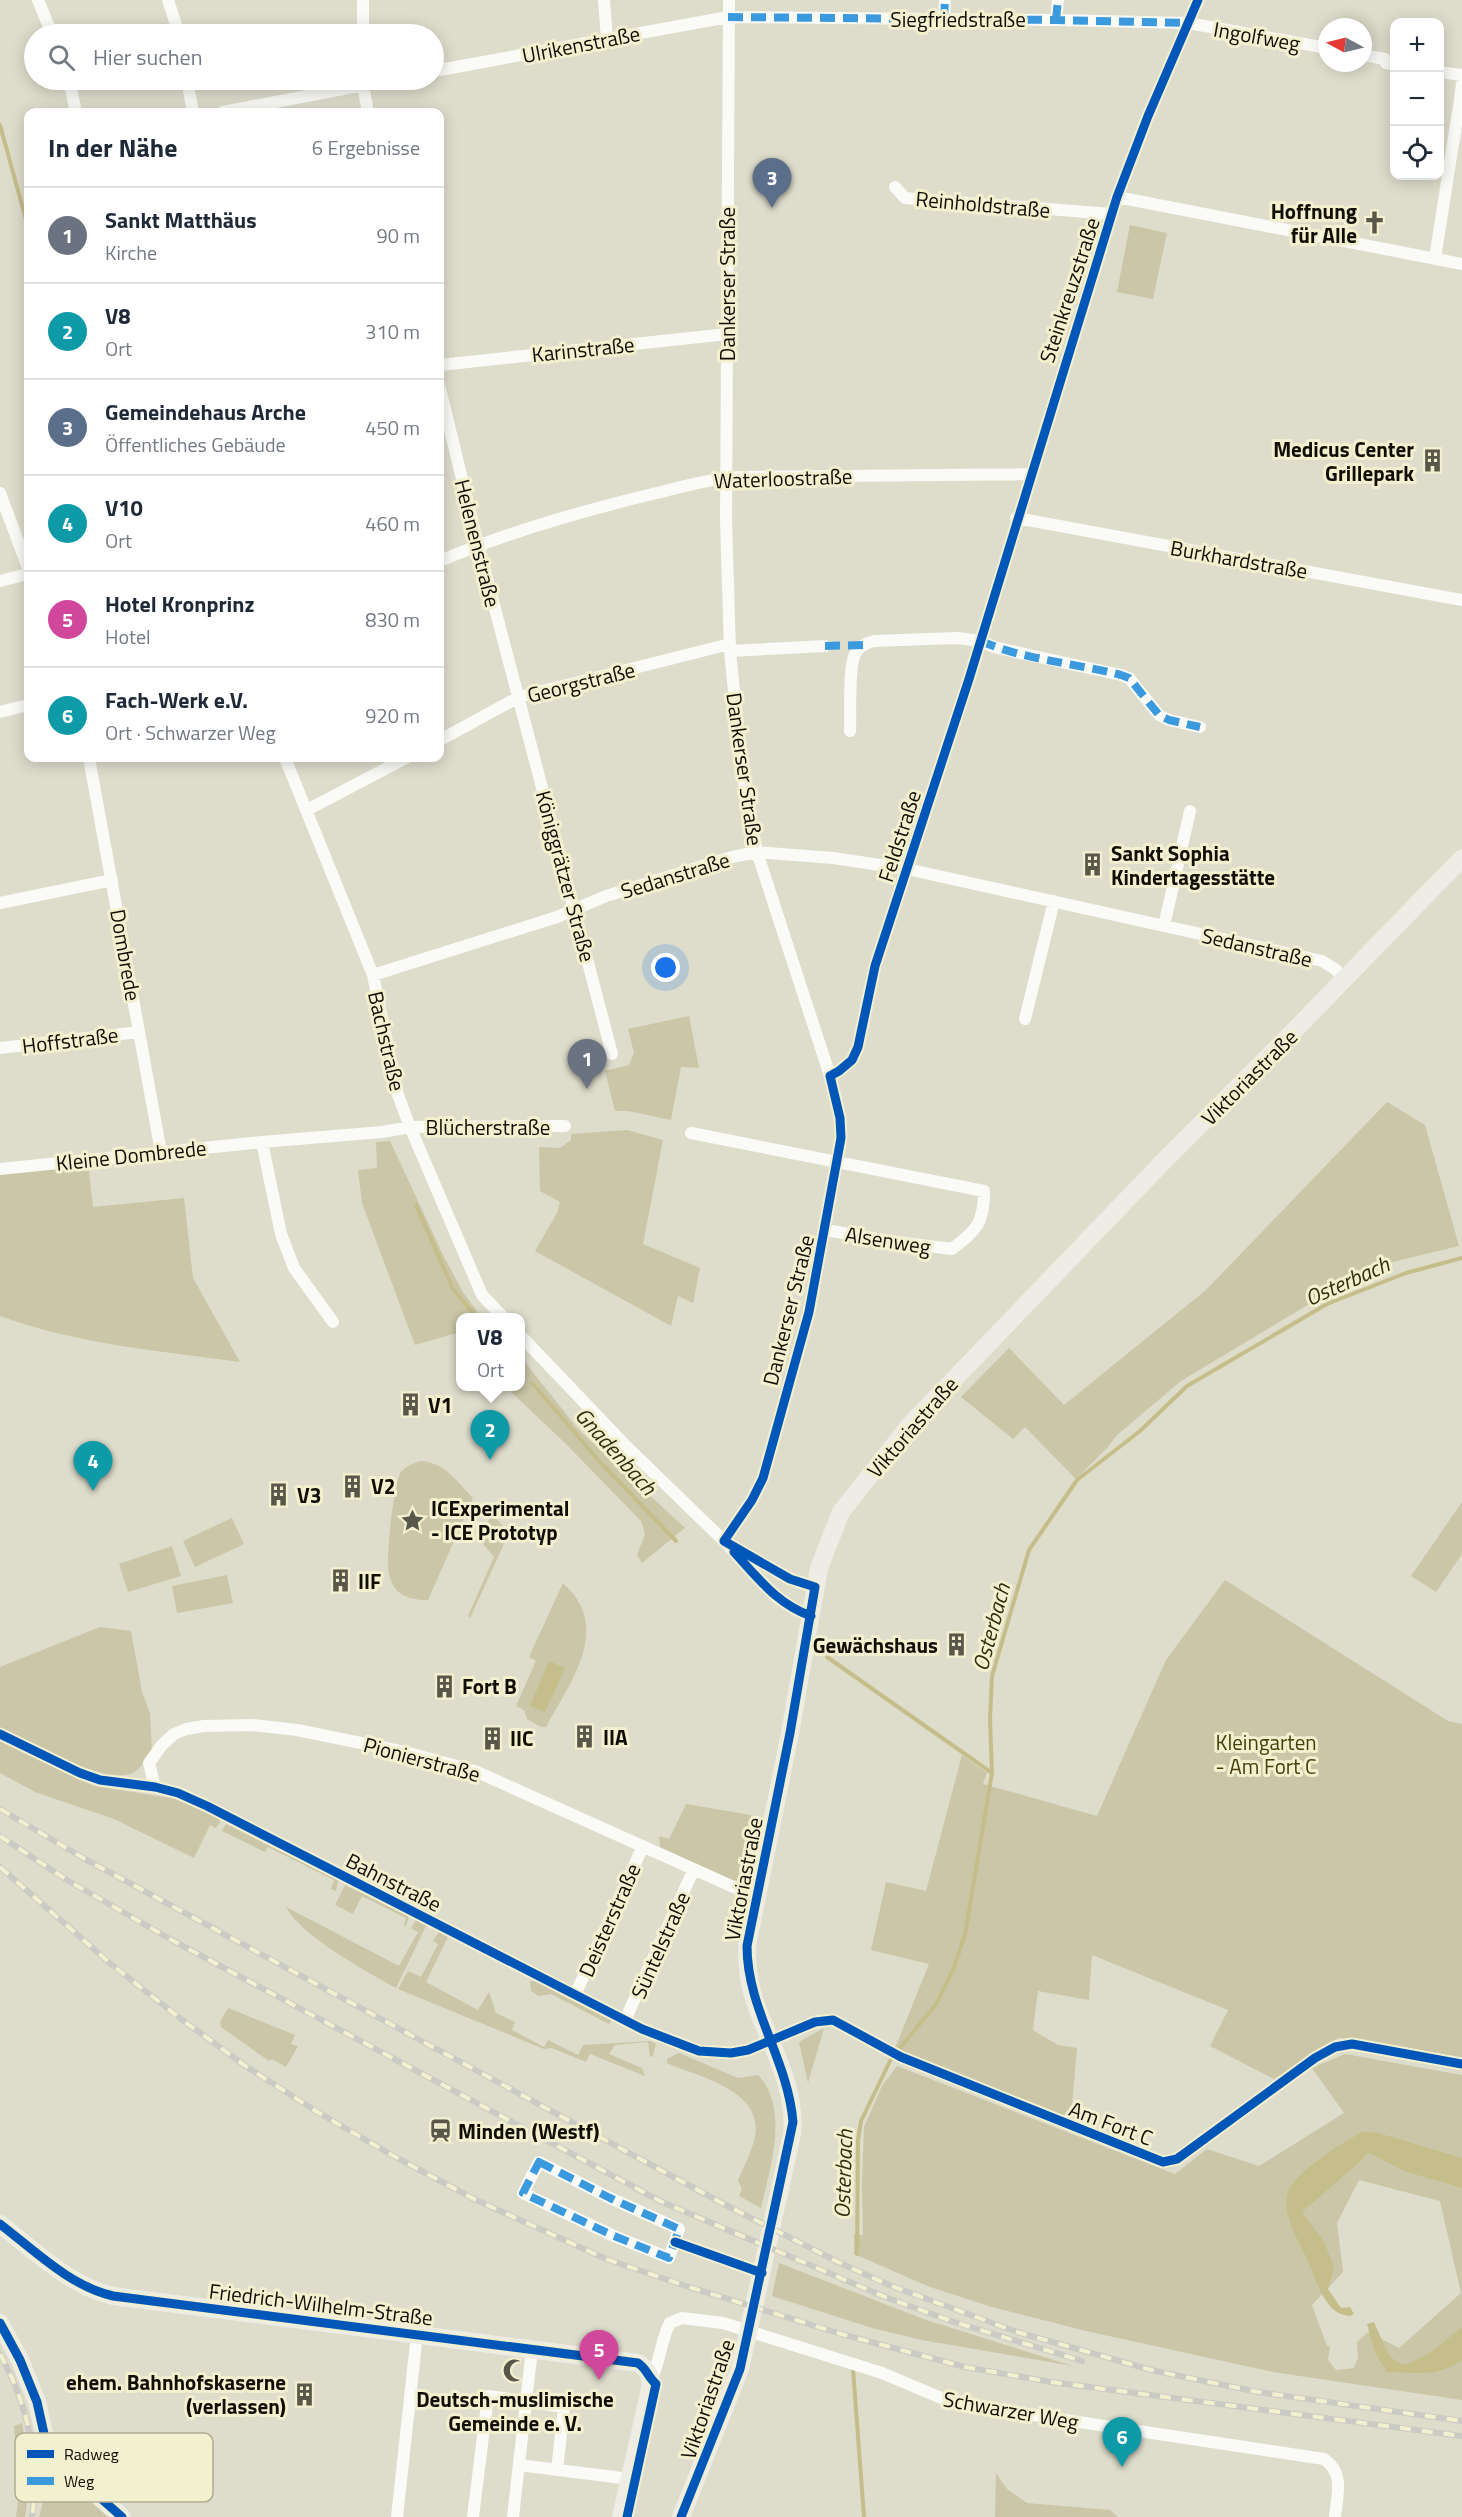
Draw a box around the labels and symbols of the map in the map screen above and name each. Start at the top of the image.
street label: Siegfriedstraße [890,3,1026,35]
street label: Ingolfweg [1211,13,1303,59]
street label: Ulrikenstraße [519,17,643,71]
north arrow [1318,18,1372,72]
pin: 3 [752,158,792,208]
street label: Reinholdstraße [914,182,1052,226]
place label: Hoffnung für Alle [1271,195,1357,251]
street label: Dankerser Straße [711,207,743,361]
church icon: Hoffnung für Alle [1362,210,1388,236]
street label: Steinkreuzstraße [1030,213,1108,367]
street label: Karinstraße [530,328,636,370]
place label: Medicus Center Grillepark [1273,433,1414,489]
building icon: Medicus Center Grillepark [1419,448,1445,474]
street label: Waterloostraße [713,460,853,496]
street label: Helenenstraße [447,476,509,610]
street label: Burkhardstraße [1168,531,1310,587]
street label: Georgstraße [524,653,638,711]
street label: Dankerser Straße [718,690,772,848]
street label: Feldstraße [869,786,929,886]
street label: Königgrätzer Straße [528,787,604,965]
place label: Sankt Sophia Kindertagesstätte [1111,837,1275,893]
street label: Sedanstraße [617,843,733,907]
building icon: Sankt Sophia Kindertagesstätte [1080,852,1106,878]
street label: Dombrede [102,907,150,1003]
street label: Sedanstraße [1199,919,1315,975]
your location [651,953,680,982]
street label: Bachstraße [360,988,414,1094]
street label: Hoffstraße [20,1018,120,1062]
street label: Viktoriastraße [1193,1021,1305,1133]
pin: 1 [568,1040,606,1089]
street label: Blücherstraße [426,1111,550,1143]
street label: Kleine Dombrede [54,1131,208,1179]
street label: Alsenweg [843,1217,933,1263]
street label: Dankerser Straße [754,1231,822,1389]
water label: Osterbach [1299,1247,1396,1315]
street label: Viktoriastraße [859,1369,965,1485]
place label: V1 [428,1389,452,1421]
building icon: V1 [397,1392,423,1418]
water label: Gnadenbach [567,1399,666,1503]
pin: 2 [470,1410,510,1460]
pin: 4 [74,1442,112,1491]
place label: V2 [371,1470,395,1502]
building icon: V2 [340,1473,366,1499]
place label: V3 [297,1479,321,1511]
building icon: V3 [266,1482,292,1508]
place label: ICExperimental - ICE Prototyp [431,1492,569,1548]
place icon: ICExperimental - ICE Prototyp [400,1507,426,1533]
place label: IIF [358,1565,381,1597]
building icon: IIF [327,1568,353,1594]
water label: Osterbach [963,1579,1019,1674]
place label: Gewächshaus [813,1629,938,1661]
building icon: Gewächshaus [943,1632,969,1658]
place label: Fort B [462,1670,517,1702]
building icon: Fort B [431,1673,457,1699]
place label: IIA [603,1721,628,1753]
place label: IIC [510,1722,533,1754]
building icon: IIA [572,1724,598,1750]
building icon: IIC [479,1725,505,1751]
park label: Kleingarten - Am Fort C [1215,1726,1317,1782]
street label: Pionierstraße [360,1728,484,1790]
street label: Viktoriastraße [715,1814,771,1944]
street label: Bahnstraße [341,1844,447,1920]
street label: Deisterstraße [570,1858,648,1982]
street label: Süntelstraße [622,1886,698,2004]
street label: Am Fort C [1065,2092,1157,2154]
place label: Minden (Westf) [458,2115,599,2147]
station icon: Minden (Westf) [427,2118,453,2144]
water label: Osterbach [824,2128,862,2219]
street label: Friedrich-Wilhelm-Straße [207,2274,435,2334]
pin: 5 [580,2330,618,2380]
street label: Viktoriastraße [671,2335,743,2463]
mosque icon: Deutsch-muslimische Gemeinde e. V. [502,2358,528,2384]
place label: ehem. Bahnhofskaserne (verlassen) [66,2366,286,2422]
building icon: ehem. Bahnhofskaserne (verlassen) [291,2381,317,2407]
street label: Schwarzer Weg [941,2382,1081,2438]
place label: Deutsch-muslimische Gemeinde e. V. [416,2383,614,2439]
pin: 6 [1102,2418,1142,2467]
legend [15,2433,213,2502]
text: Radweg [64,2442,119,2466]
text: Weg [64,2469,94,2493]

